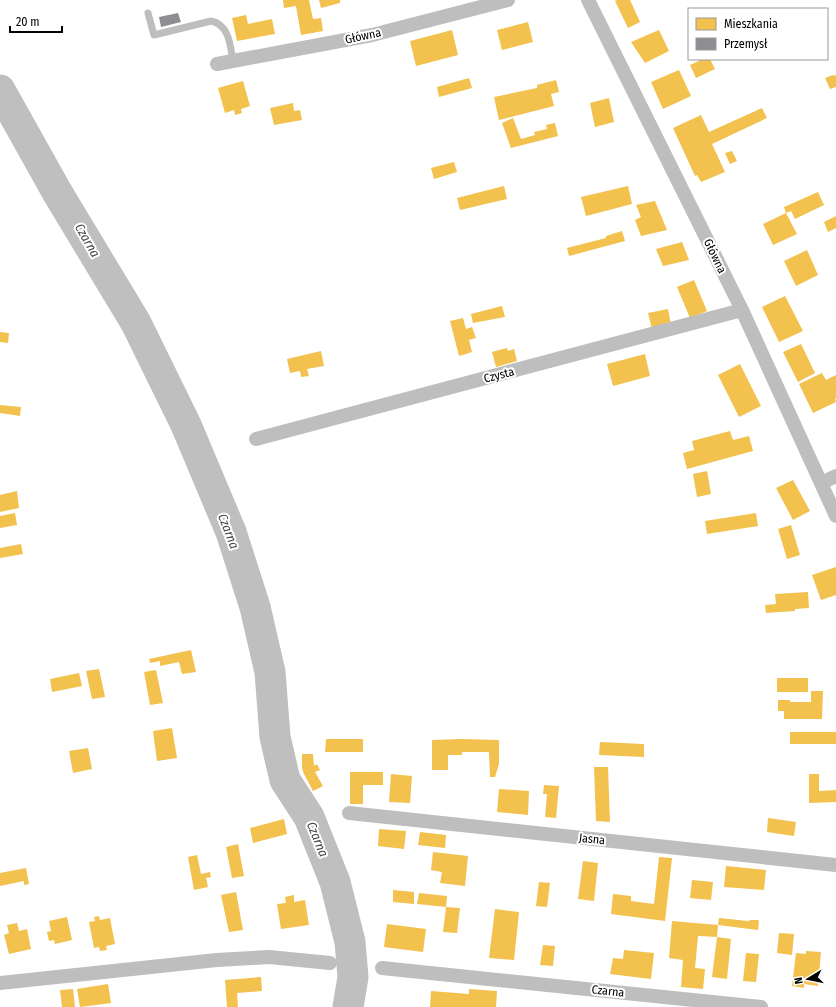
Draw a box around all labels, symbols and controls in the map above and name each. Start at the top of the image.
scale bar [10,8,62,34]
legend [688,8,828,60]
text: 20 m [16,15,40,29]
text: Mieszkania [724,17,778,31]
street label: Główna [344,25,382,47]
text: Przemysł [724,37,768,51]
water label: Czarna [72,221,103,260]
street label: Główna [701,236,729,276]
street label: Czysta [482,364,516,386]
water label: Czarna [215,512,242,551]
water label: Czarna [304,820,331,859]
street label: Jasna [578,831,606,847]
north arrow [788,959,828,999]
text: N [792,976,806,985]
street label: Czarna [591,982,625,1000]

